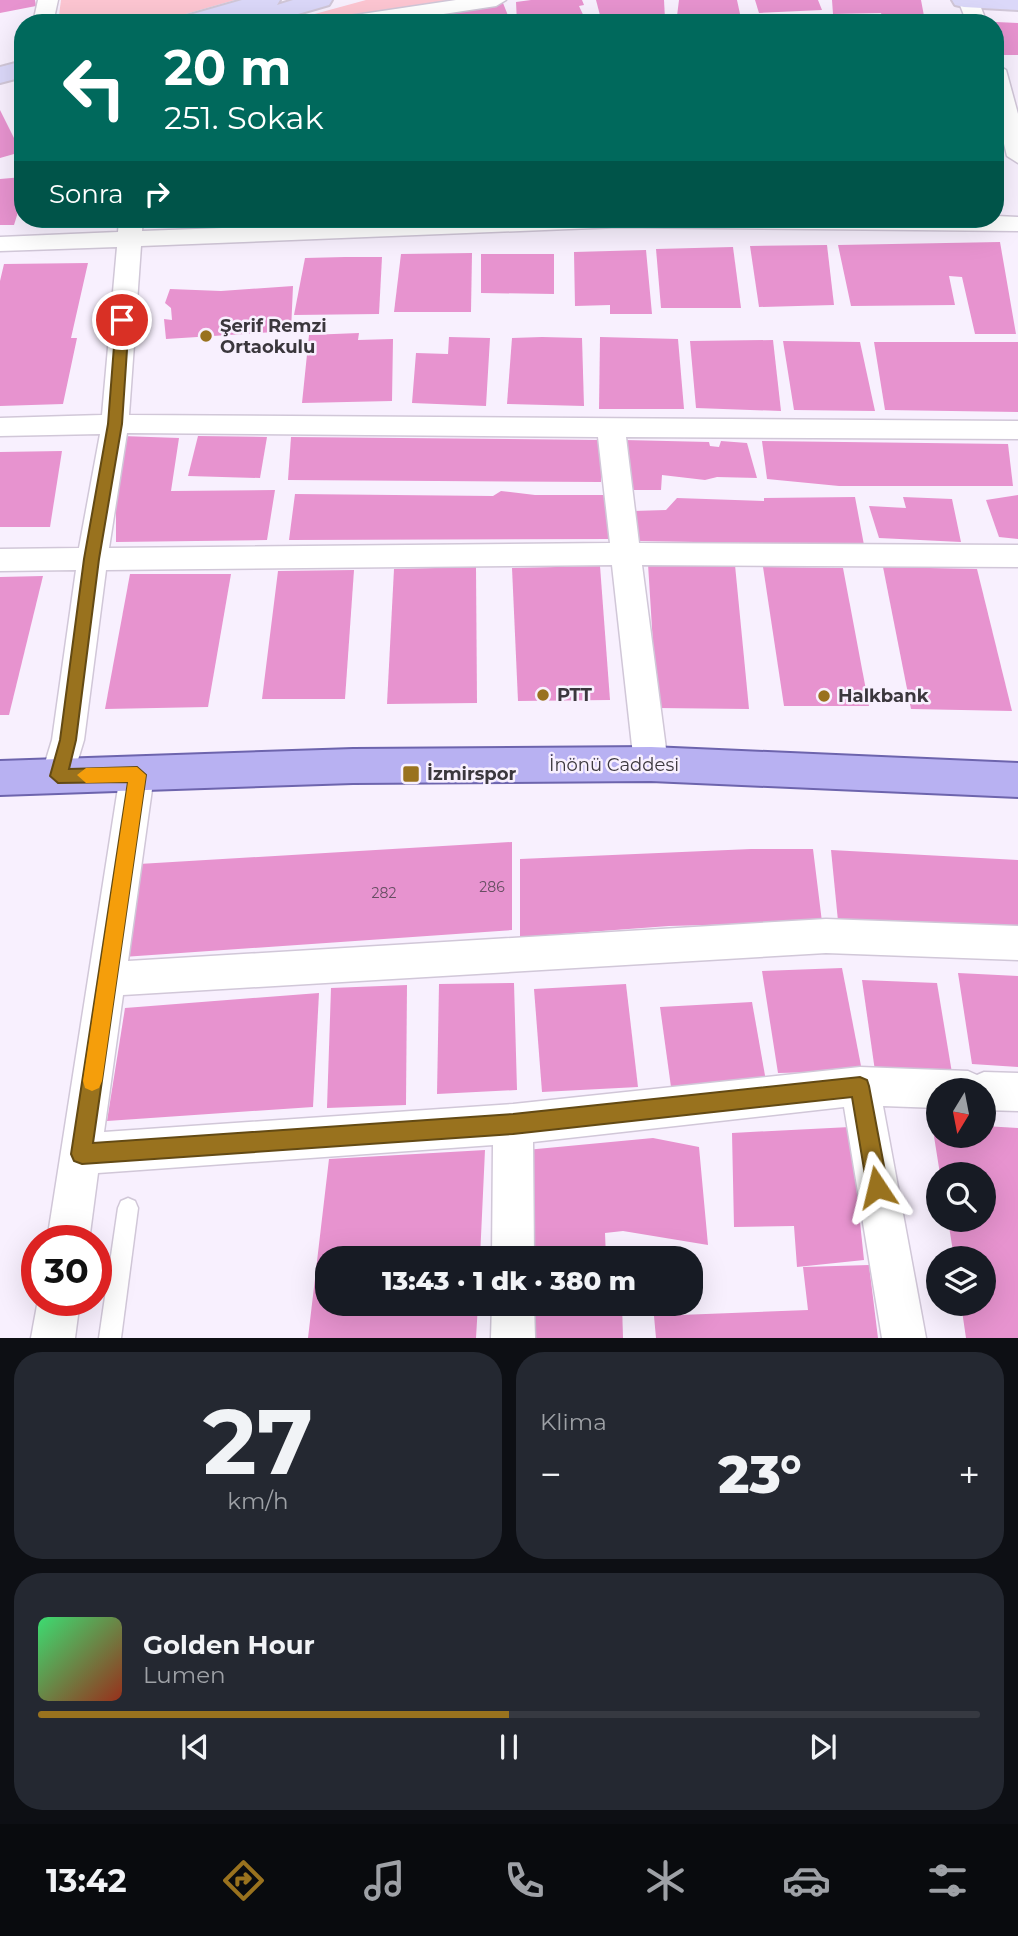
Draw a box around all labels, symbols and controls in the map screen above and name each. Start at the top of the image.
text: 20 m [164,38,291,97]
icon: left [49,42,140,133]
text: 251. Sokak [164,98,324,137]
icon: right [138,175,176,213]
text: Sonra [49,178,124,210]
pin [92,290,152,350]
icon: arrive [103,301,141,339]
place label: Şerif Remzi Ortaokulu [220,315,327,358]
marker: Şerif Remzi Ortaokulu [198,328,214,344]
place label: PTT [557,684,593,706]
place label: Halkbank [838,685,929,707]
marker: PTT [535,687,551,703]
marker: Halkbank [816,688,832,704]
street label: İnönü Caddesi [549,754,679,776]
place label: İzmirspor [427,763,517,785]
marker: İzmirspor [401,764,421,784]
house number: 286 [479,878,505,896]
house number: 282 [372,884,396,902]
north arrow [926,1078,996,1148]
map controls [926,1078,996,1316]
position arrow [840,1150,914,1224]
button: search [926,1162,996,1232]
speed limit sign: 30 [21,1225,112,1316]
button: layers [926,1246,996,1316]
text: 13:43 · 1 dk · 380 m [382,1265,636,1297]
text: 27 [203,1386,313,1497]
text: Klima [540,1408,607,1436]
text: 23° [718,1443,802,1506]
text: − [540,1451,562,1498]
text: + [958,1451,980,1498]
text: km/h [227,1487,289,1515]
text: Golden Hour [143,1629,315,1661]
text: Lumen [143,1661,226,1689]
icon: previous [176,1728,214,1766]
icon: pause [490,1728,528,1766]
icon: next [804,1728,842,1766]
icon: directions [219,1856,268,1905]
icon: music [360,1856,409,1905]
icon: phone [500,1856,549,1905]
icon: climate [641,1856,690,1905]
icon: car [782,1856,831,1905]
icon: filters [923,1856,972,1905]
text: 13:42 [46,1861,127,1900]

